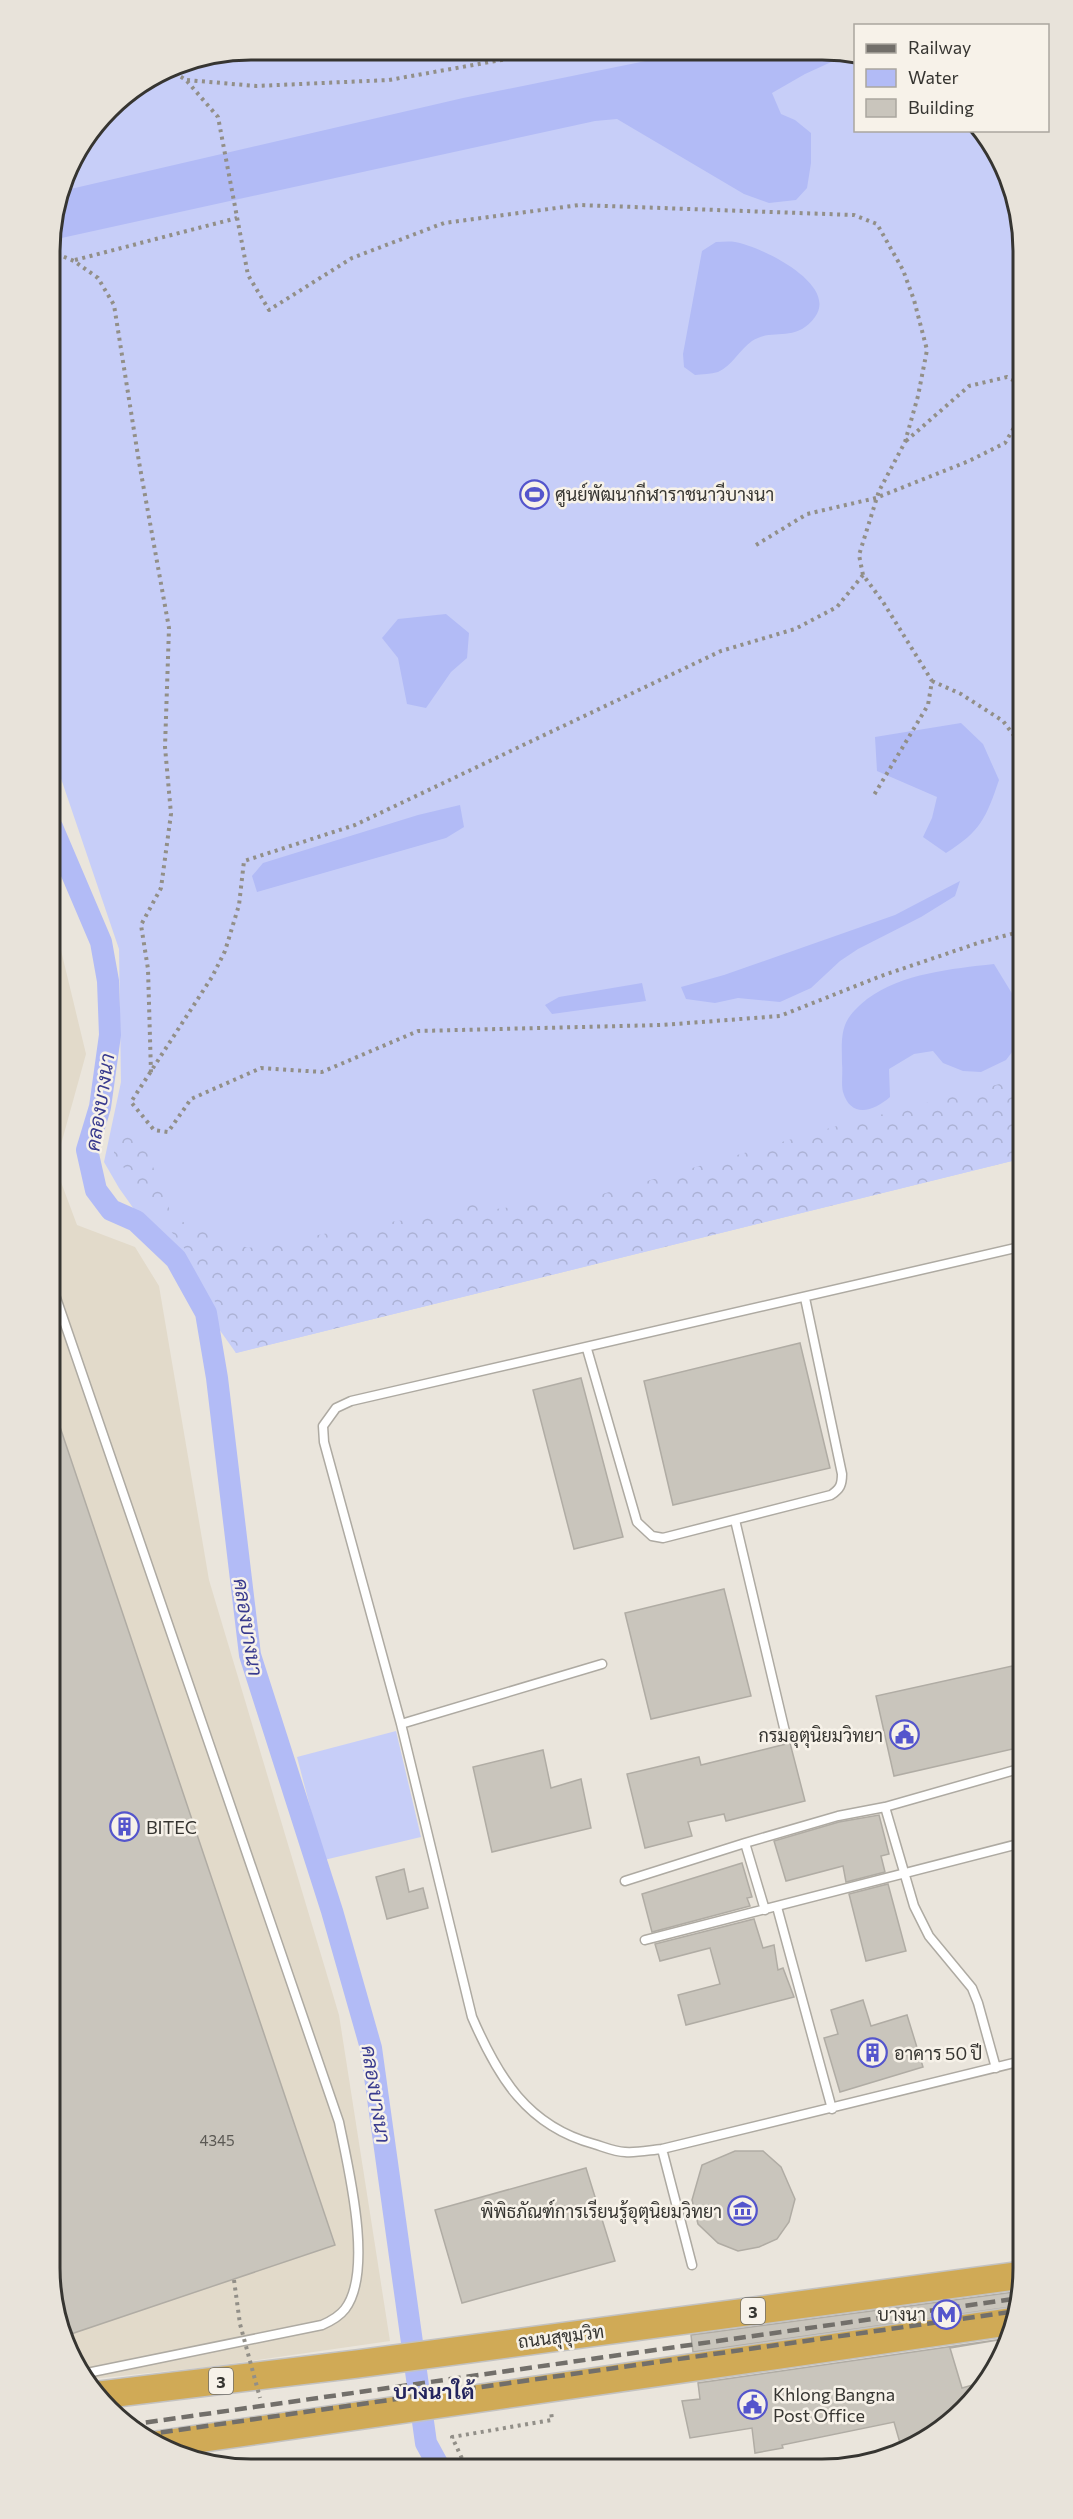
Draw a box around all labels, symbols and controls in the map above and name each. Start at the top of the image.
legend [854,24,1049,132]
text: Railway [908,36,971,58]
text: Water [908,66,959,88]
text: Building [908,96,974,118]
sports icon: ศูนย์พัฒนากีฬาราชนาวีบางนา [518,478,550,510]
place label: ศูนย์พัฒนากีฬาราชนาวีบางนา [555,482,774,508]
water label: คลองบางนา [79,1051,119,1153]
water label: คลองบางนา [229,1576,269,1678]
public building icon: กรมอุตุนิยมวิทยา [888,1719,920,1751]
place label: กรมอุตุนิยมวิทยา [758,1724,883,1748]
building icon: BITEC [109,1811,141,1843]
place label: BITEC [146,1816,197,1838]
building icon: อาคาร 50 ปี [857,2037,889,2069]
place label: อาคาร 50 ปี [894,2042,982,2064]
water label: คลองบางนา [357,2043,397,2145]
house number: 4345 [199,2131,235,2149]
museum icon: พิพิธภัณฑ์การเรียนรู้อุตุนิยมวิทยา [727,2195,759,2227]
place label: พิพิธภัณฑ์การเรียนรู้อุตุนิยมวิทยา [481,2199,722,2225]
road number: 3 [741,2298,765,2324]
metro station icon: บางนา [931,2298,963,2330]
place label: บางนา [877,2303,926,2325]
street label: ถนนสุขุมวิท [517,2320,606,2354]
road number: 3 [209,2368,233,2394]
district label: บางนาใต้ [394,2378,475,2403]
place label: Khlong Bangna Post Office [773,2383,895,2426]
public building icon: Khlong Bangna Post Office [736,2388,768,2420]

